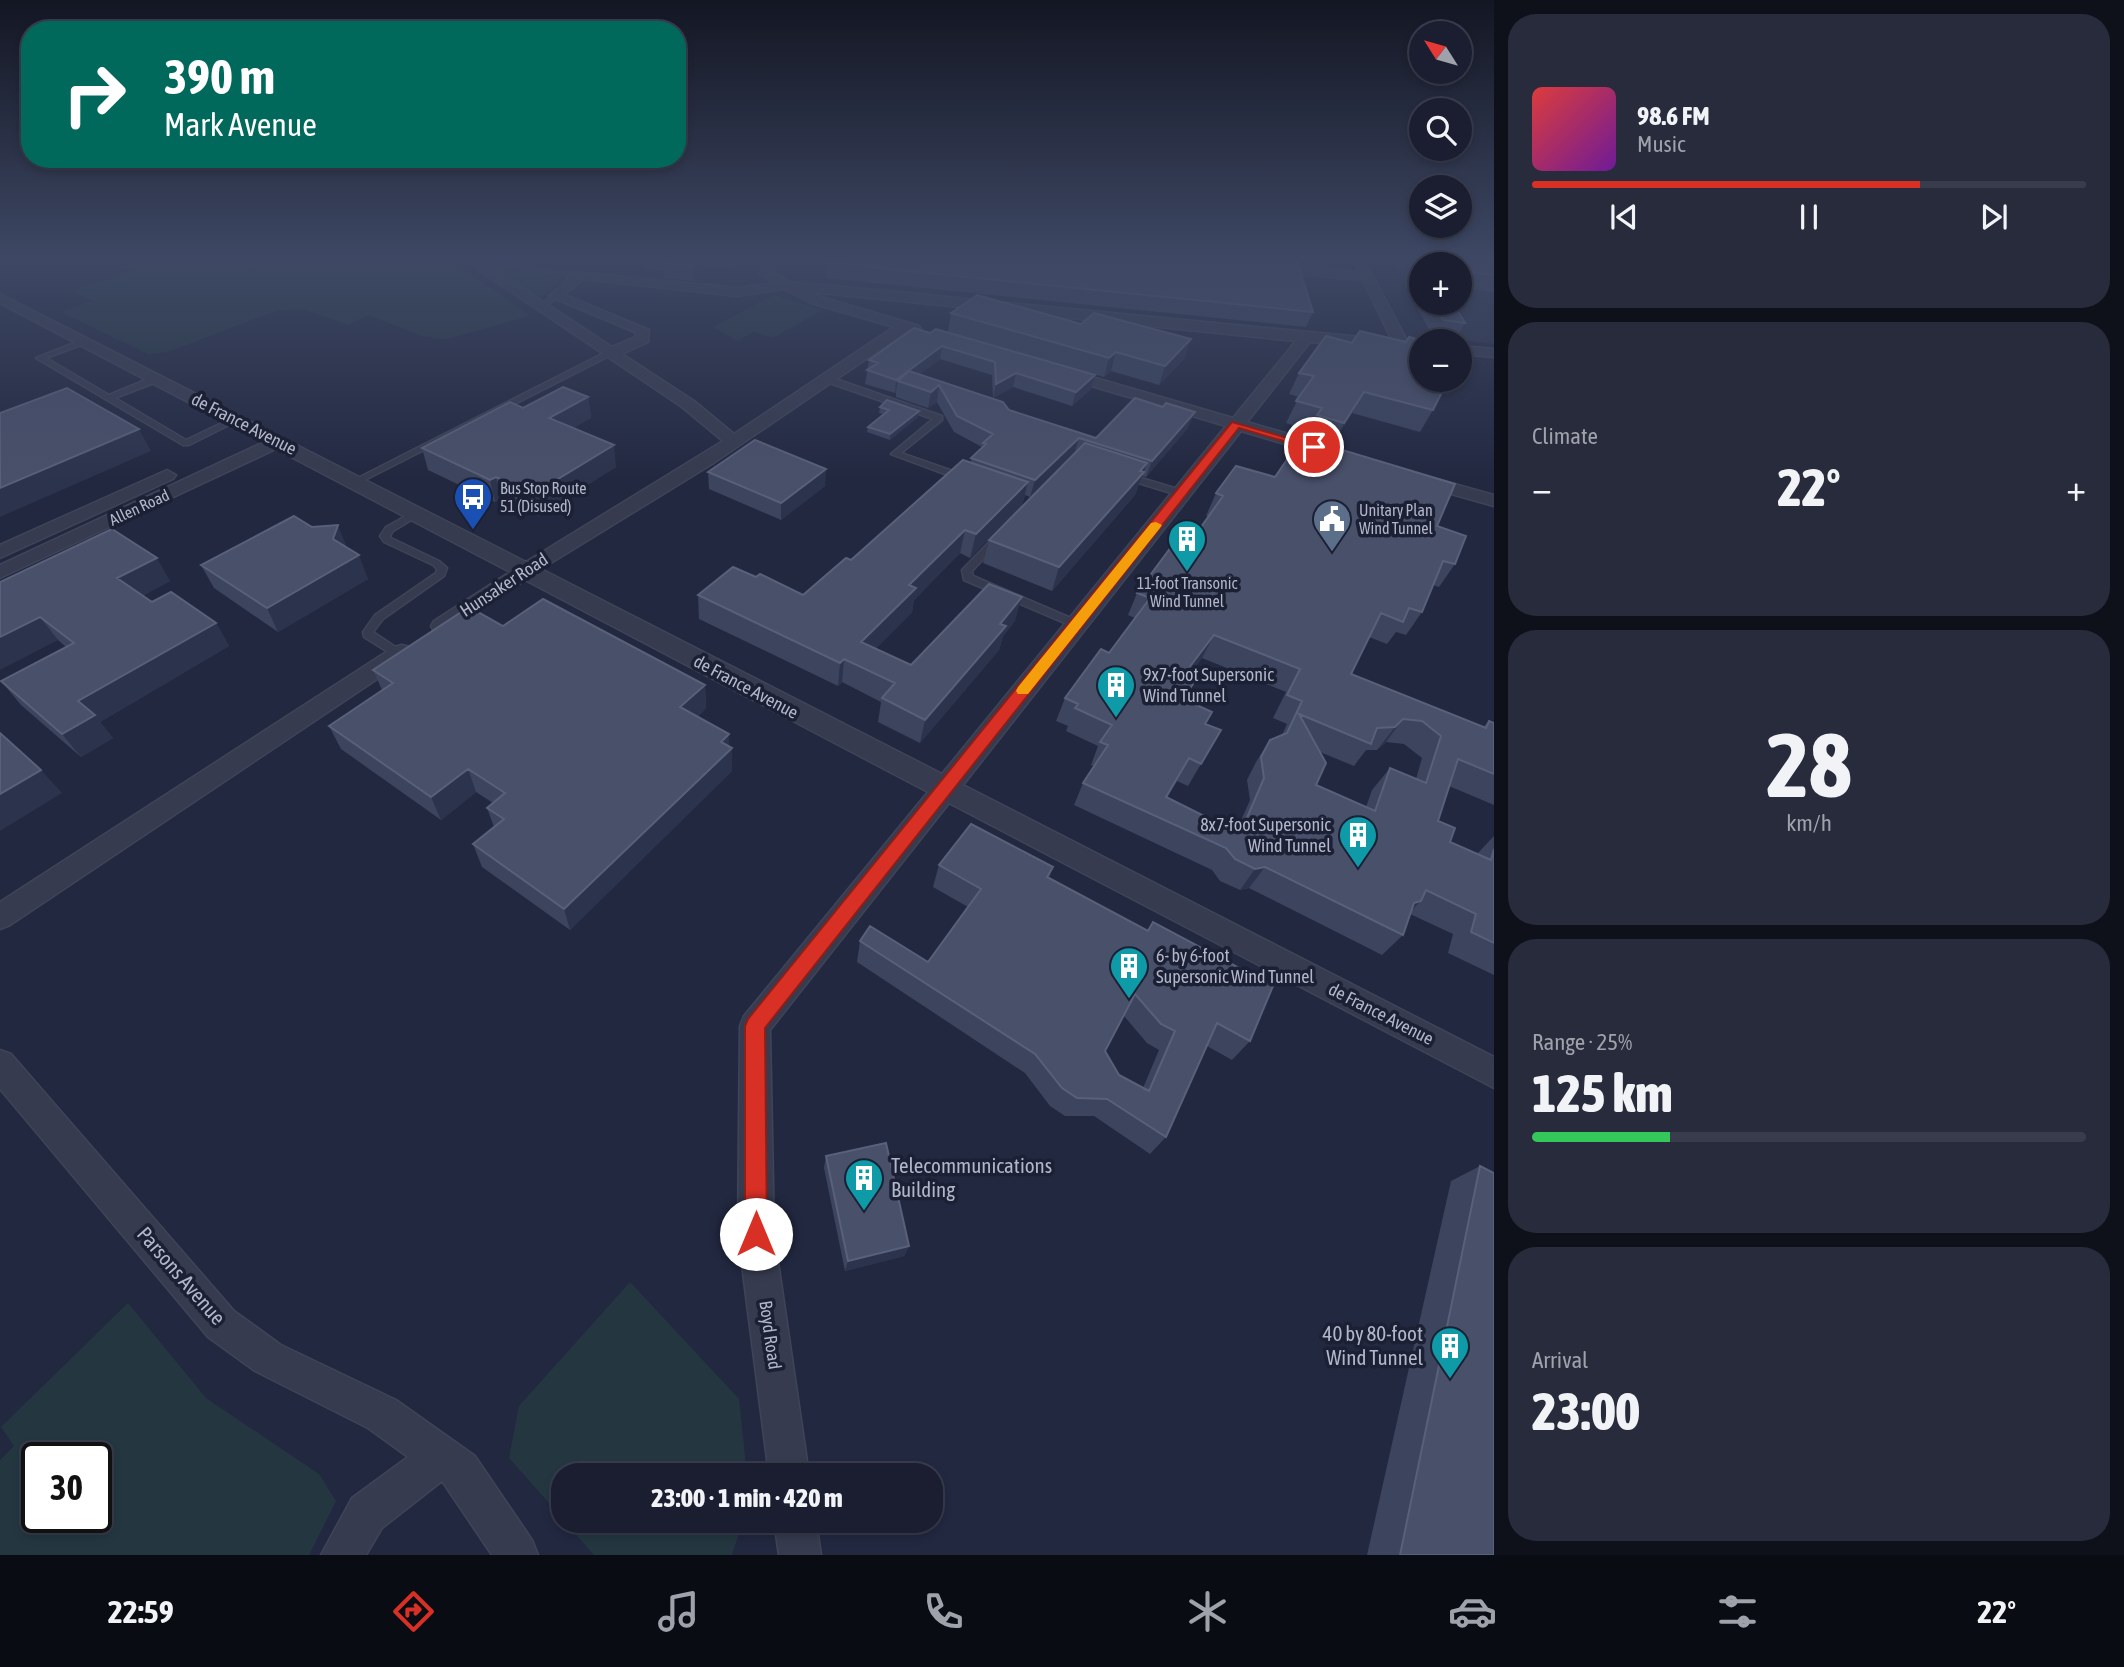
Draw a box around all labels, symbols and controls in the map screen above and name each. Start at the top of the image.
north arrow [1409,21,1472,84]
map controls [1409,21,1472,392]
text: 390 m [164,48,275,104]
icon: right [49,49,140,140]
button: search [1409,98,1472,161]
text: 98.6 FM [1637,101,1710,131]
text: Mark Avenue [164,106,317,143]
text: Music [1637,131,1685,157]
button: layers [1409,175,1472,238]
icon: previous [1605,198,1643,236]
icon: pause [1790,198,1828,236]
icon: next [1975,198,2013,236]
button: + [1409,252,1472,315]
button: − [1409,329,1472,392]
street label: de France Avenue [188,388,300,459]
pin [1284,417,1344,477]
text: Climate [1532,423,1598,449]
icon: arrive [1295,428,1333,466]
text: 22° [1777,457,1841,517]
text: − [1532,466,1552,509]
text: + [2066,466,2086,509]
bus stop icon: Bus Stop Route 51 (Disused) [452,476,494,531]
place label: Bus Stop Route 51 (Disused) [500,479,587,516]
street label: Allen Road [106,485,172,529]
public building icon: Unitary Plan Wind Tunnel [1311,498,1353,553]
place label: Unitary Plan Wind Tunnel [1359,501,1434,537]
building icon: 11-foot Transonic Wind Tunnel [1166,518,1208,573]
street label: Hunsaker Road [456,548,552,621]
place label: 11-foot Transonic Wind Tunnel [1137,574,1237,610]
street label: de France Avenue [690,650,802,723]
building icon: 9x7-foot Supersonic Wind Tunnel [1095,664,1137,719]
place label: 9x7-foot Supersonic Wind Tunnel [1143,664,1274,706]
text: 28 [1766,712,1852,816]
text: km/h [1786,810,1832,836]
place label: 8x7-foot Supersonic Wind Tunnel [1200,814,1331,856]
building icon: 8x7-foot Supersonic Wind Tunnel [1337,814,1379,869]
building icon: 6- by 6-foot Supersonic Wind Tunnel [1108,945,1150,1000]
place label: 6- by 6-foot Supersonic Wind Tunnel [1156,945,1314,987]
street label: de France Avenue [1325,978,1437,1049]
text: Range · 25% [1532,1029,1632,1055]
text: 125 km [1532,1063,1673,1123]
place label: Telecommunications Building [891,1153,1052,1201]
building icon: Telecommunications Building [843,1157,885,1212]
position arrow [719,1197,793,1271]
street label: Parsons Avenue [133,1222,231,1329]
street label: Boyd Road [755,1299,786,1371]
place label: 40 by 80-foot Wind Tunnel [1323,1321,1423,1369]
building icon: 40 by 80-foot Wind Tunnel [1429,1325,1471,1380]
text: Arrival [1532,1347,1588,1373]
text: 23:00 [1532,1381,1640,1441]
speed limit sign: 30 [21,1442,112,1533]
text: 23:00 · 1 min · 420 m [651,1483,843,1513]
icon: directions [389,1587,438,1636]
icon: music [654,1587,703,1636]
icon: phone [919,1587,968,1636]
icon: climate [1183,1587,1232,1636]
icon: car [1448,1587,1497,1636]
icon: filters [1713,1587,1762,1636]
text: 22:59 [108,1593,174,1630]
text: 22° [1977,1593,2016,1630]

